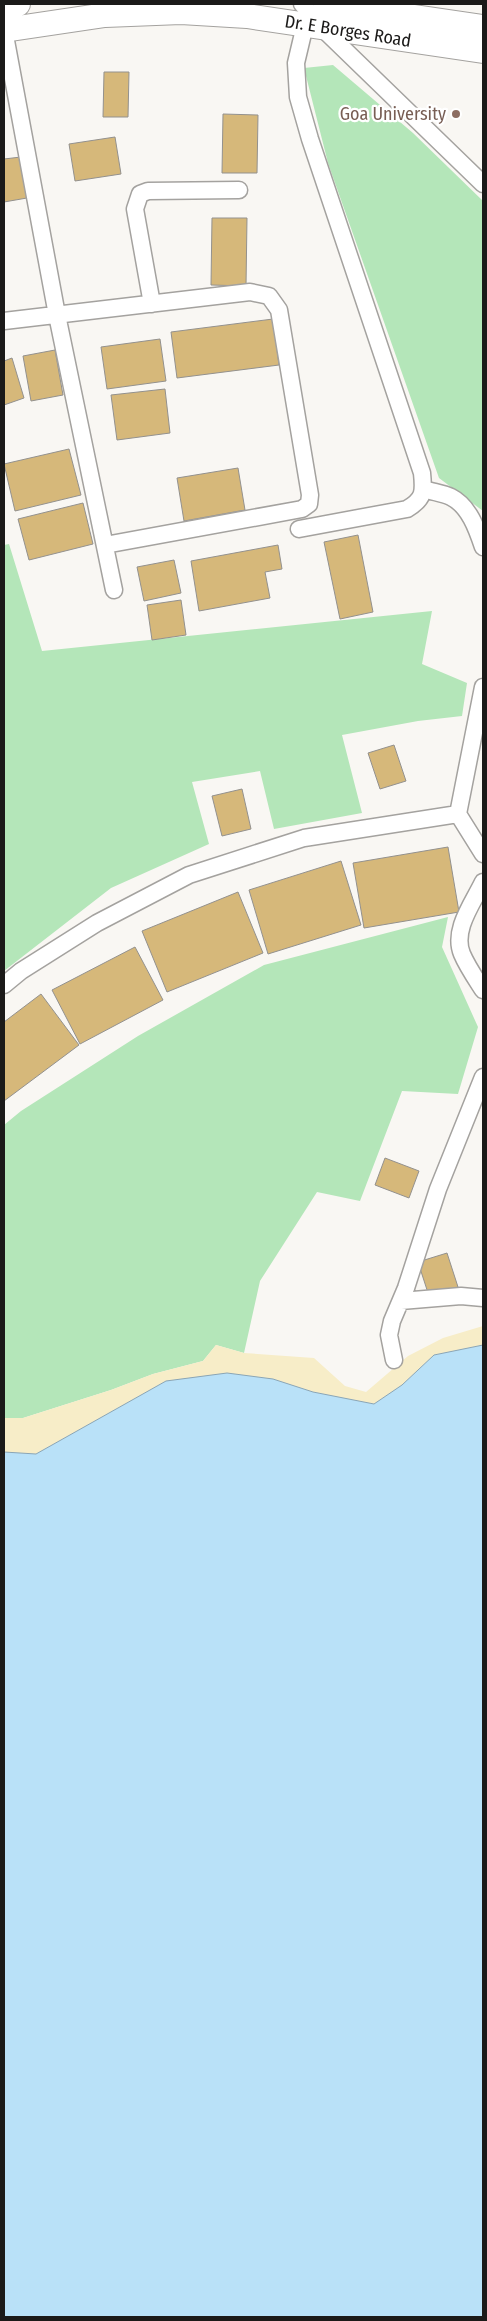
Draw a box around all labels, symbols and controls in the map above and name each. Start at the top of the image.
street label: Dr. E Borges Road [283,10,413,52]
place label: Goa University [340,103,446,125]
marker: Goa University [450,108,462,120]

